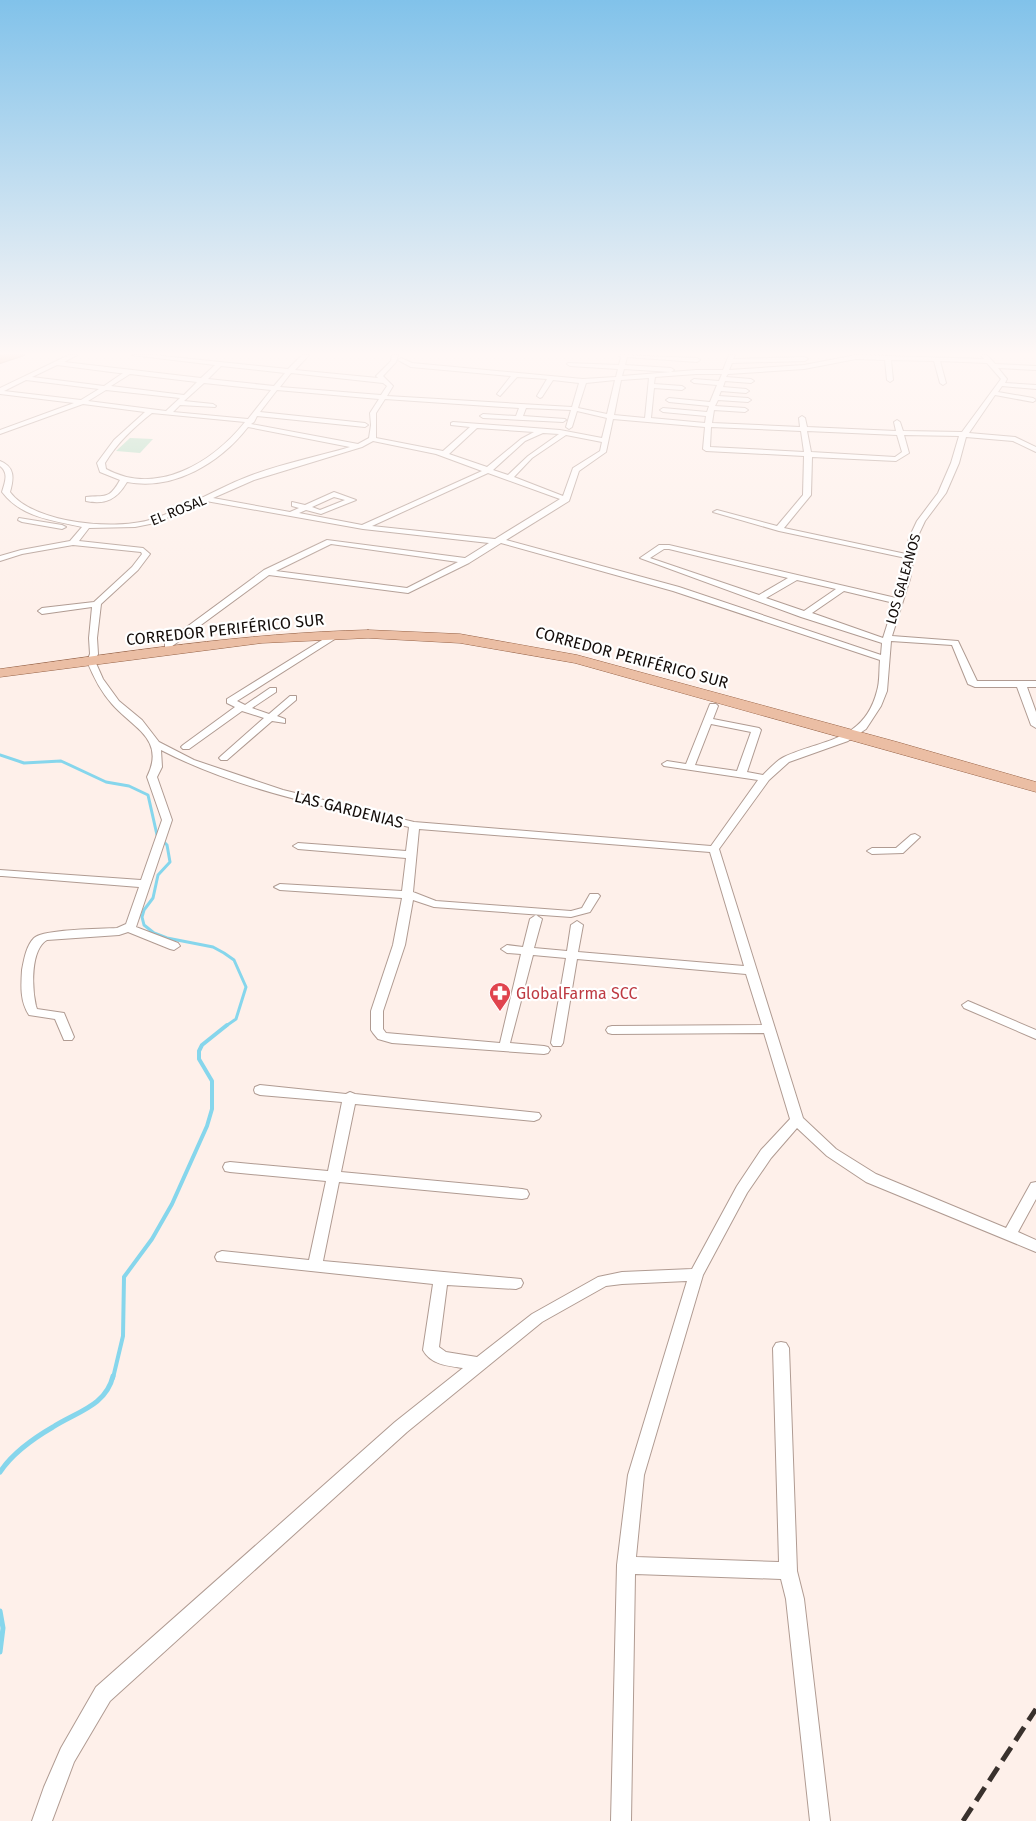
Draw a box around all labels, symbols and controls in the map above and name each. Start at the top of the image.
street label: EL ROSAL [148,492,209,529]
street label: LOS GALEANOS [882,531,925,626]
street label: CORREDOR PERIFÉRICO SUR [125,609,325,649]
street label: CORREDOR PERIFÉRICO SUR [533,622,731,692]
street label: LAS GARDENIAS [293,787,406,832]
pharmacy icon: GlobalFarma SCC [488,981,512,1012]
place label: GlobalFarma SCC [516,984,637,1003]

